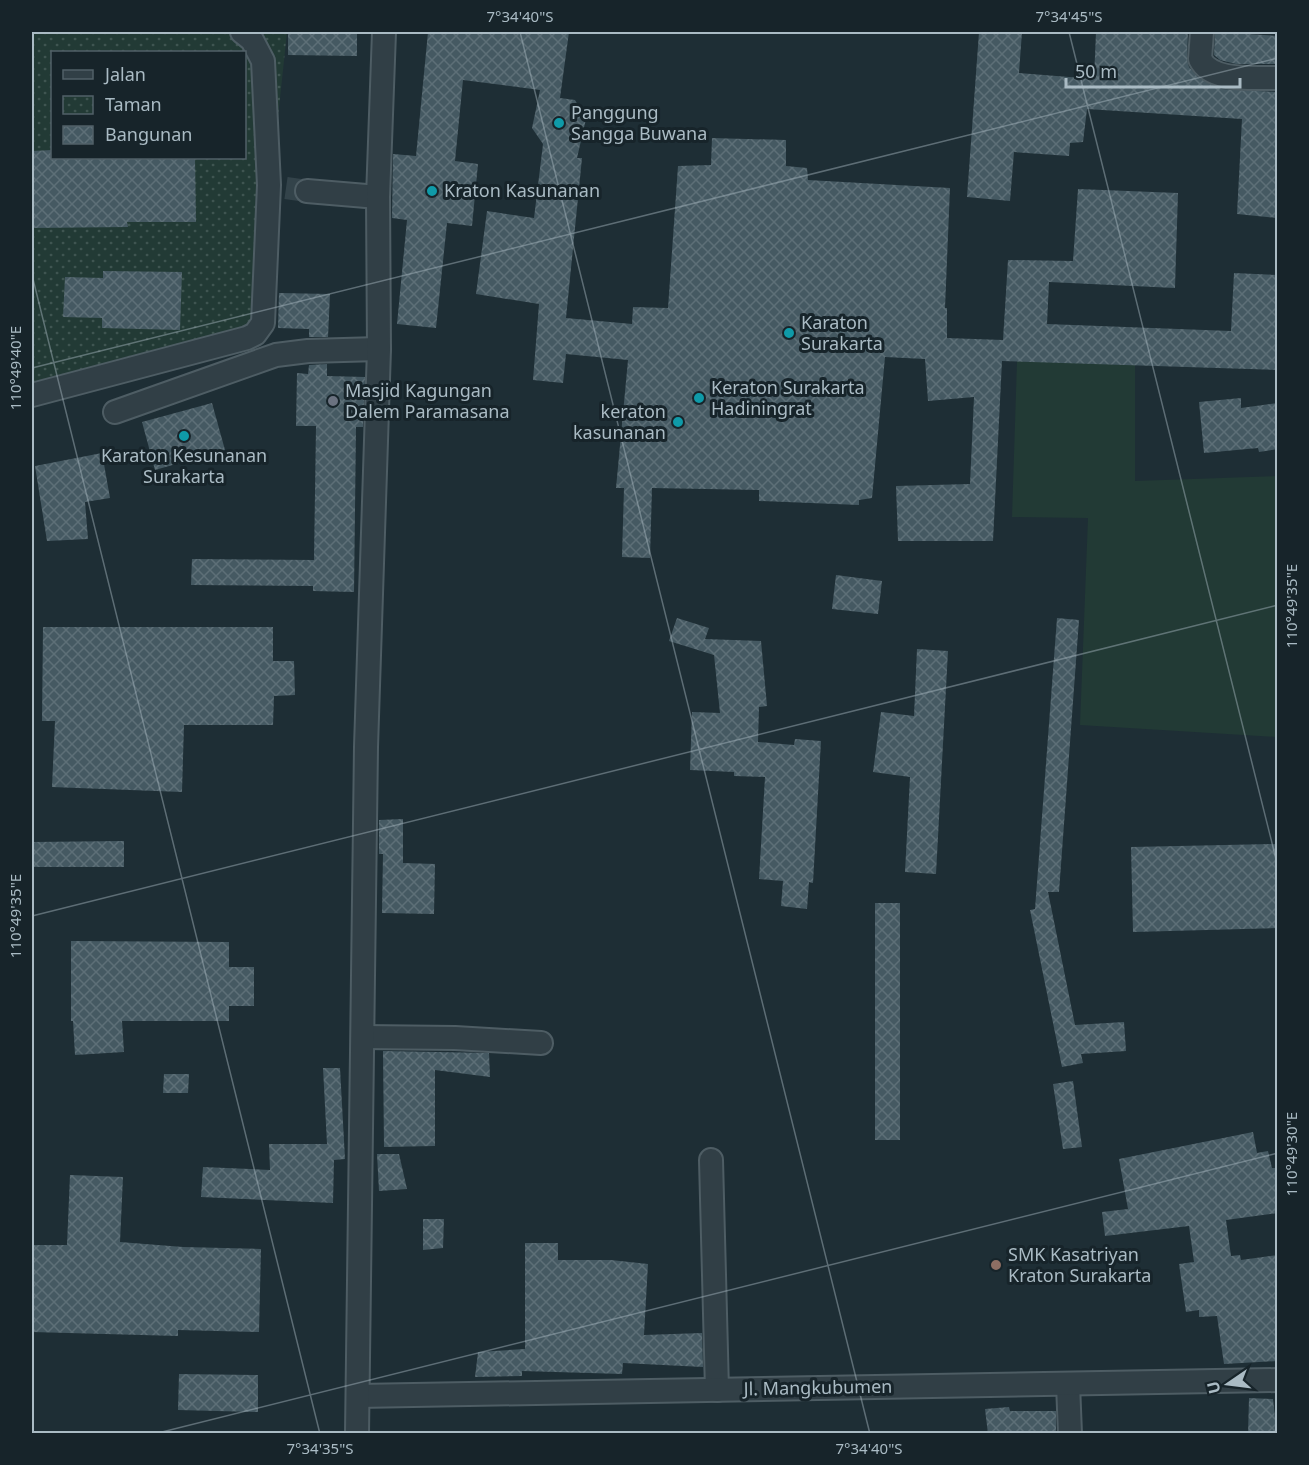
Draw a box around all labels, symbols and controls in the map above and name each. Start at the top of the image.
text: 7°34'40"S [486,6,554,26]
text: 7°34'45"S [1035,6,1103,26]
legend [51,51,246,159]
scale bar [1066,51,1240,89]
text: 50 m [1075,59,1117,83]
text: Jalan [103,62,146,86]
text: Taman [105,92,162,116]
place label: Panggung Sangga Buwana [571,100,707,145]
marker: Panggung Sangga Buwana [552,116,566,130]
text: Bangunan [105,122,192,146]
place label: Kraton Kasunanan [444,178,600,202]
marker: Kraton Kasunanan [425,184,439,198]
place label: Karaton Surakarta [801,310,883,355]
text: 110°49'40"E [5,326,25,410]
marker: Karaton Surakarta [782,326,796,340]
place label: Keraton Surakarta Hadiningrat [711,375,865,420]
place label: Masjid Kagungan Dalem Paramasana [345,378,510,423]
marker: Keraton Surakarta Hadiningrat [692,391,706,405]
marker: Masjid Kagungan Dalem Paramasana [326,394,340,408]
place label: keraton kasunanan [573,399,666,444]
marker: keraton kasunanan [671,415,685,429]
marker: Karaton Kesunanan Surakarta [177,429,191,443]
place label: Karaton Kesunanan Surakarta [101,443,267,488]
text: 110°49'35"E [1281,564,1301,648]
text: 110°49'35"E [5,874,25,958]
text: 110°49'30"E [1281,1112,1301,1196]
place label: SMK Kasatriyan Kraton Surakarta [1008,1242,1151,1287]
marker: SMK Kasatriyan Kraton Surakarta [989,1258,1003,1272]
north arrow [1198,1354,1258,1414]
street label: Jl. Mangkubumen [741,1374,893,1400]
text: U [1201,1379,1226,1396]
text: 7°34'35"S [286,1438,354,1458]
text: 7°34'40"S [835,1438,903,1458]

